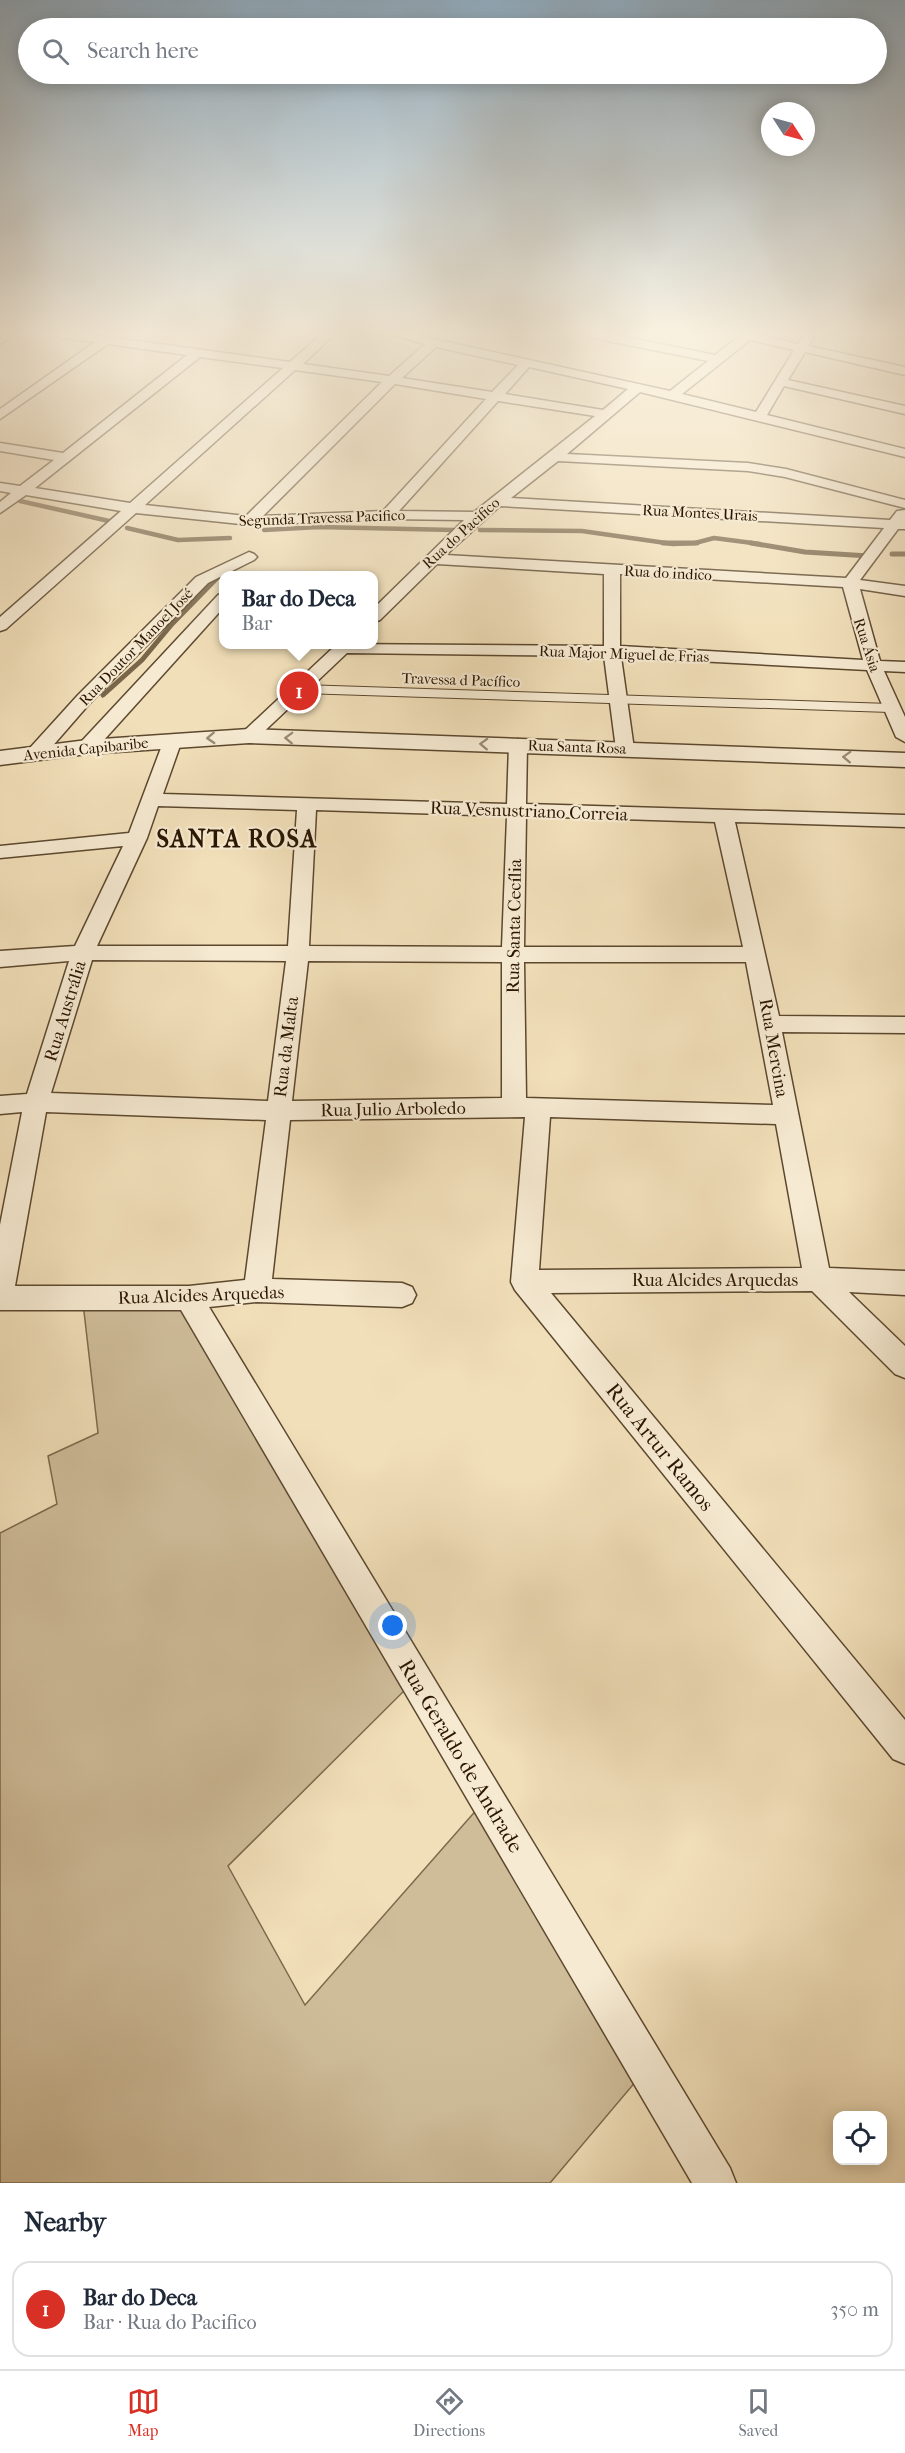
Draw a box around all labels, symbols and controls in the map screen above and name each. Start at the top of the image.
search box [18,18,887,84]
icon: search [39,35,72,68]
text: Search here [87,38,199,64]
north arrow [761,102,815,156]
street label: Rua do Pacifico [419,493,504,572]
street label: Rua Montes Urais [642,501,759,525]
street label: Segunda Travessa Pacifico [239,506,406,530]
street label: Rua do indico [624,562,713,584]
popup [219,571,378,649]
street label: Rua Doutor Manoel José [75,584,197,710]
text: Bar do Deca [242,586,355,612]
text: Bar [242,612,272,635]
street label: Rua Ásia [850,616,885,675]
street label: Rua Major Miguel de Frias [539,642,710,666]
pin: 1 [280,668,318,714]
street label: Travessa d Pacífico [401,669,521,691]
one-way arrow [284,731,293,744]
one-way arrow [206,732,215,745]
street label: Avenida Capibaribe [22,733,150,765]
street label: Rua Santa Rosa [527,736,628,758]
one-way arrow [479,738,488,750]
one-way arrow [842,751,851,764]
street label: Rua Vesnustriano Correia [429,798,629,825]
district label: SANTA ROSA [156,825,318,853]
street label: Rua Santa Cecília [503,858,526,993]
street label: Rua Austrália [40,957,91,1064]
street label: Rua da Malta [270,995,303,1099]
street label: Rua Mercina [754,997,793,1100]
street label: Rua Julio Arboledo [320,1098,466,1121]
street label: Rua Alcides Arquedas [632,1270,799,1291]
street label: Rua Alcides Arquedas [118,1282,285,1309]
street label: Rua Artur Ramos [601,1378,719,1516]
your location [378,1611,407,1640]
street label: Rua Geraldo de Andrade [394,1655,528,1857]
map controls [833,2111,887,2165]
button: locate [833,2111,887,2165]
text: Nearby [24,2207,106,2238]
text: Bar do Deca [83,2285,197,2311]
text: 1 [42,2298,49,2321]
text: 350 m [830,2298,879,2321]
text: Bar · Rua do Pacifico [83,2311,257,2334]
tab: Map [127,2385,160,2440]
tab: Directions [413,2385,485,2440]
tab: Saved [739,2385,778,2440]

